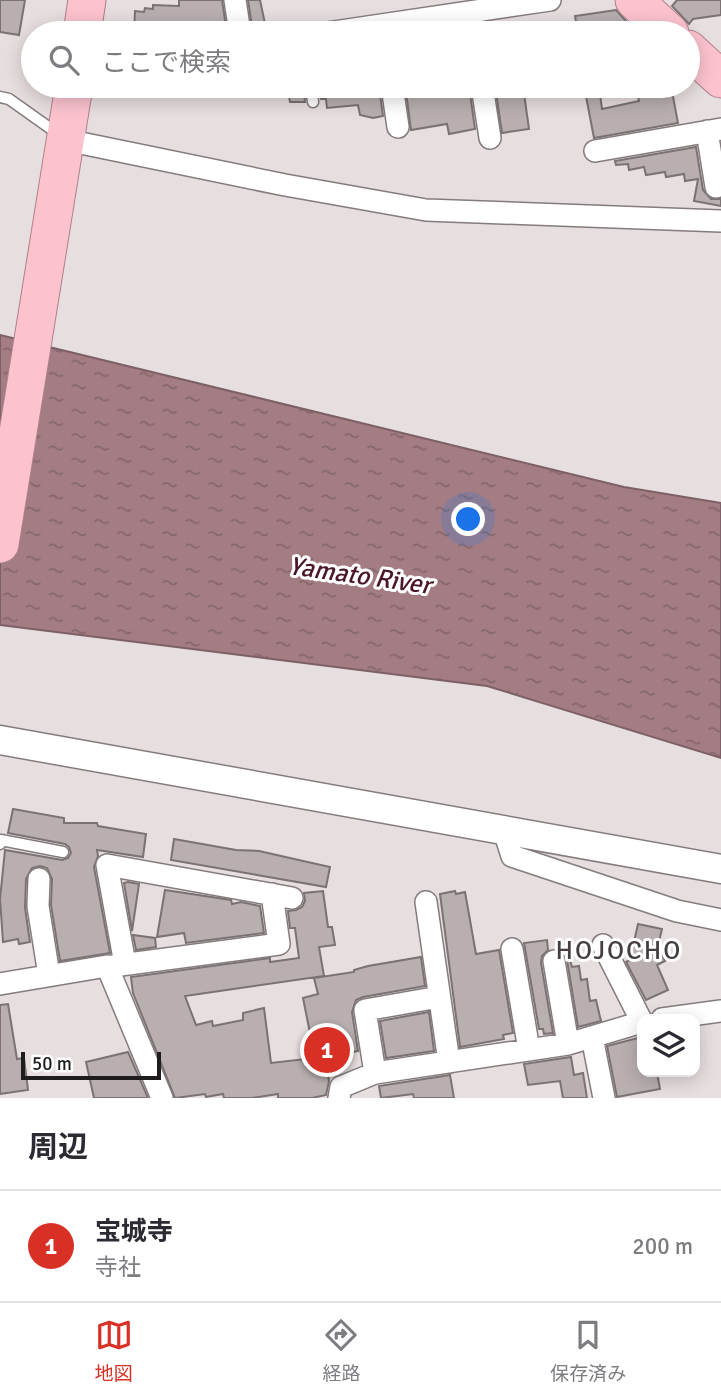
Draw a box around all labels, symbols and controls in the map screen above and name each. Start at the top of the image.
search box [21,21,700,98]
icon: search [45,41,83,79]
text: ここで検索 [101,47,231,79]
your location [451,502,485,536]
water label: Yamato River [287,550,437,602]
district label: HOJOCHO [556,935,682,967]
map controls [637,1014,700,1077]
button: layers [637,1014,700,1077]
pin: 1 [304,1024,350,1076]
scale bar [21,1049,161,1081]
text: 50 m [32,1052,72,1076]
text: 周辺 [28,1129,88,1166]
text: 宝城寺 [95,1216,173,1248]
text: 1 [45,1232,57,1261]
text: 200 m [632,1232,693,1261]
text: 寺社 [95,1253,141,1282]
tab: 地図 [95,1316,133,1386]
tab: 経路 [322,1316,360,1386]
tab: 保存済み [550,1316,626,1386]

